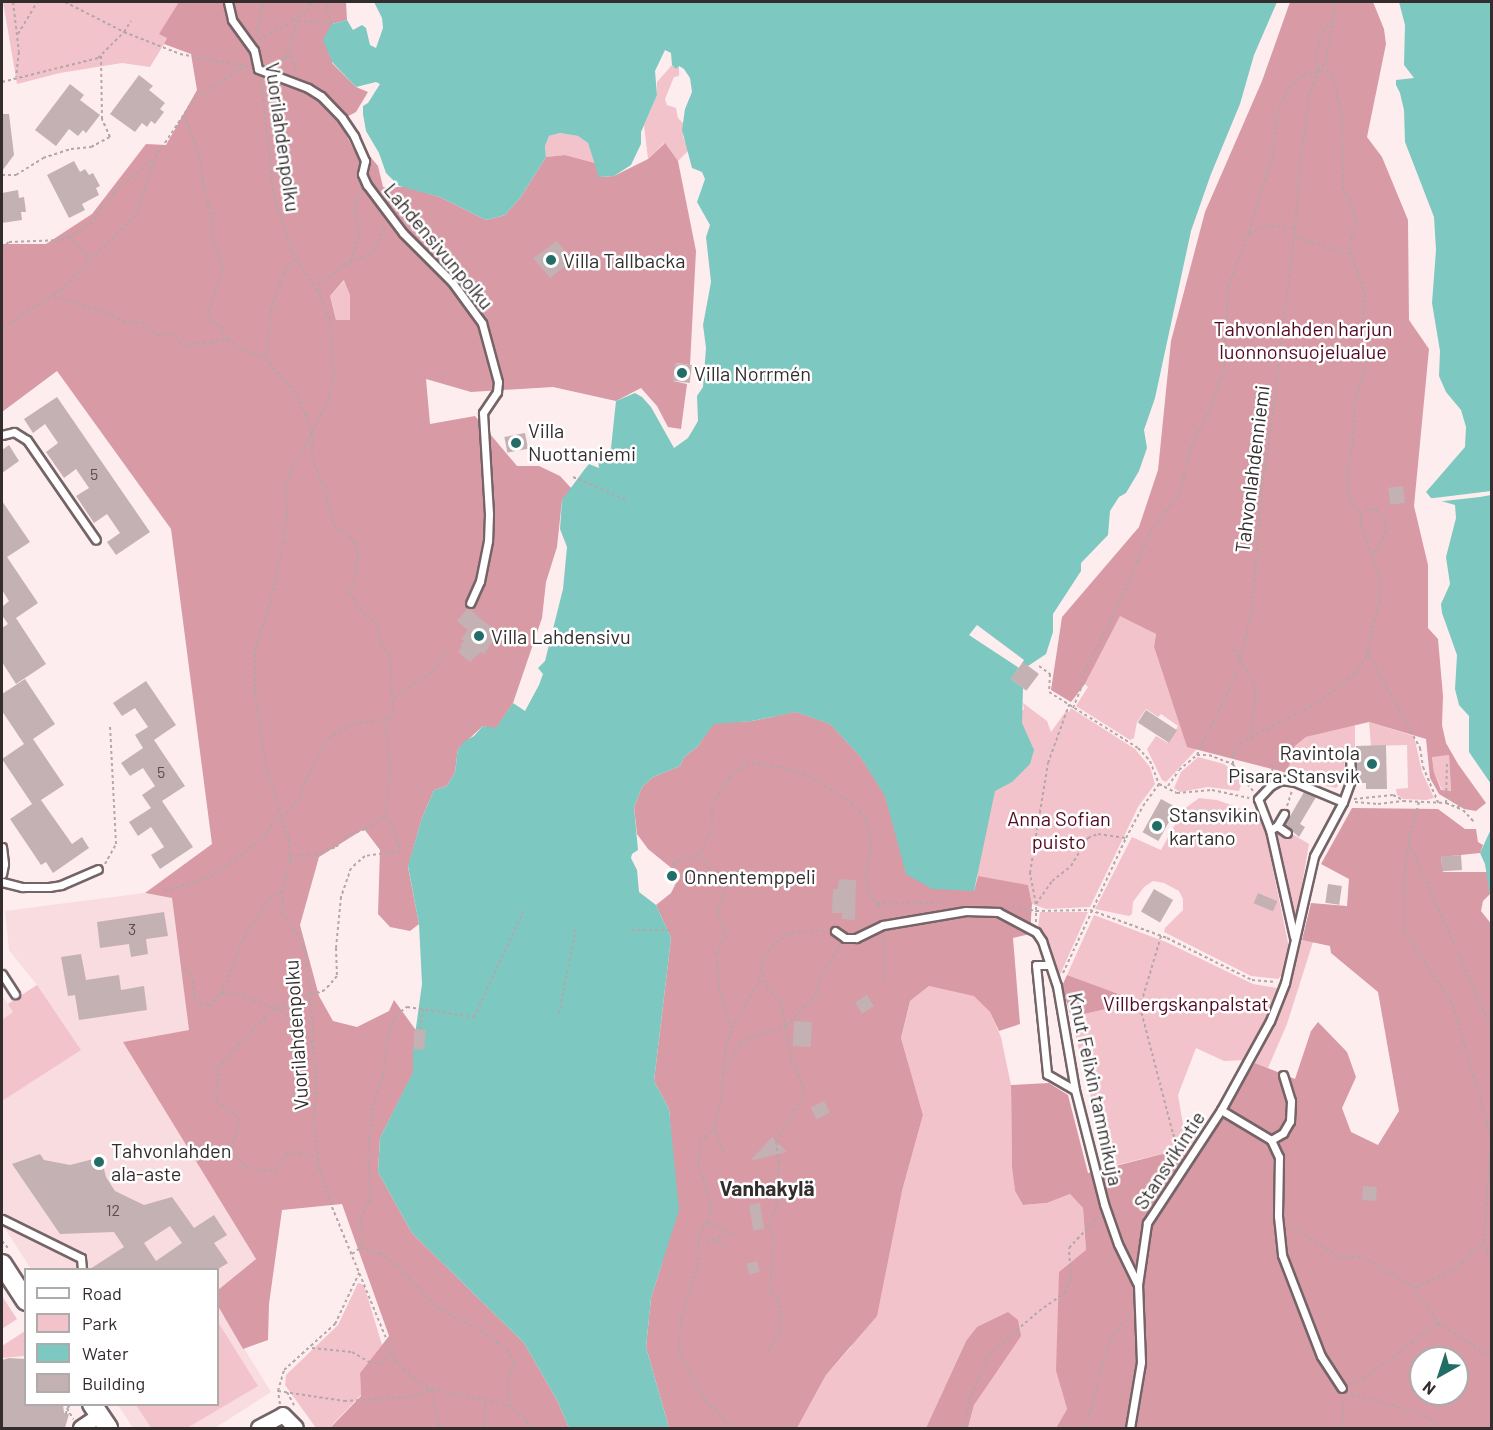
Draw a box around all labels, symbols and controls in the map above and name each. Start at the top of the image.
street label: Vuorilahdenpolku [261,61,305,213]
street label: Lahdensivunpolku [379,178,499,314]
place label: Villa Tallbacka [563,248,685,272]
marker: Villa Tallbacka [544,253,558,267]
park label: Tahvonlahden harjun luonnonsuojelualue [1213,316,1393,363]
place label: Villa Norrmén [694,361,811,385]
marker: Villa Norrmén [675,366,689,380]
street label: Tahvonlahdenniemi [1230,384,1274,554]
place label: Villa Nuottaniemi [528,419,636,466]
marker: Villa Nuottaniemi [509,436,523,450]
house number: 5 [90,464,98,484]
place label: Villa Lahdensivu [491,624,631,648]
marker: Villa Lahdensivu [472,629,486,643]
place label: Ravintola Pisara Stansvik [1228,740,1360,787]
marker: Ravintola Pisara Stansvik [1365,757,1379,771]
house number: 5 [157,762,165,782]
place label: Stansvikin kartano [1169,802,1258,849]
park label: Anna Sofian puisto [1007,806,1111,853]
marker: Stansvikin kartano [1150,819,1164,833]
place label: Onnentemppeli [684,864,816,888]
marker: Onnentemppeli [665,869,679,883]
house number: 3 [128,919,136,939]
street label: Vuorilahdenpolku [279,959,313,1111]
street label: Knut Felixin tammikuja [1064,990,1128,1188]
park label: Villbergskanpalstat [1103,991,1269,1015]
street label: Stansvikintie [1128,1106,1210,1214]
place label: Tahvonlahden ala-aste [111,1138,232,1185]
marker: Tahvonlahden ala-aste [92,1155,106,1169]
district label: Vanhakylä [720,1175,814,1201]
house number: 12 [106,1200,120,1220]
legend [24,1268,219,1406]
text: Road [82,1282,122,1304]
text: Park [82,1312,117,1334]
text: Water [82,1342,129,1364]
north arrow [1409,1346,1469,1406]
text: Building [82,1372,145,1394]
text: N [1419,1378,1439,1400]

